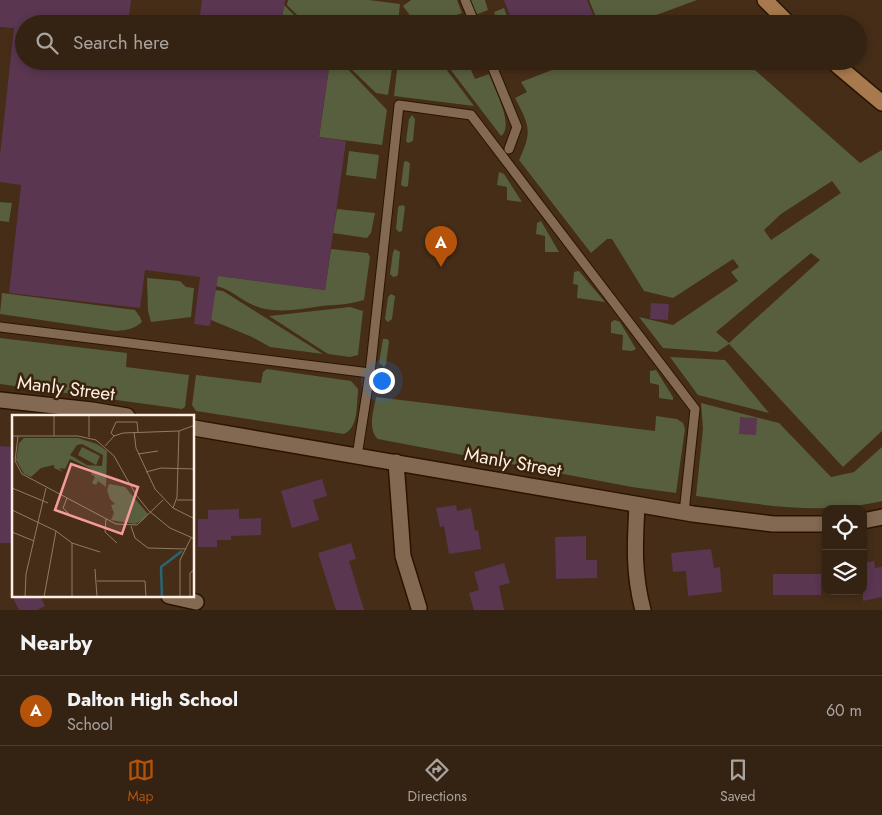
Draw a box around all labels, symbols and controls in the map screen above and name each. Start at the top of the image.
search box [15,15,867,70]
icon: search [33,29,61,57]
text: Search here [73,29,169,56]
pin: A [425,226,457,267]
your location [369,368,395,394]
street label: Manly Street [16,369,117,407]
inset map [12,415,195,598]
street label: Manly Street [462,440,564,484]
map controls [822,505,867,595]
button: locate [822,505,867,550]
button: layers [822,550,867,595]
text: Nearby [20,628,92,658]
text: Dalton High School [67,686,238,713]
text: A [30,699,42,722]
text: 60 m [826,699,862,722]
text: School [67,713,113,736]
tab: Map [127,756,155,806]
tab: Directions [408,756,467,806]
tab: Saved [720,756,755,806]

